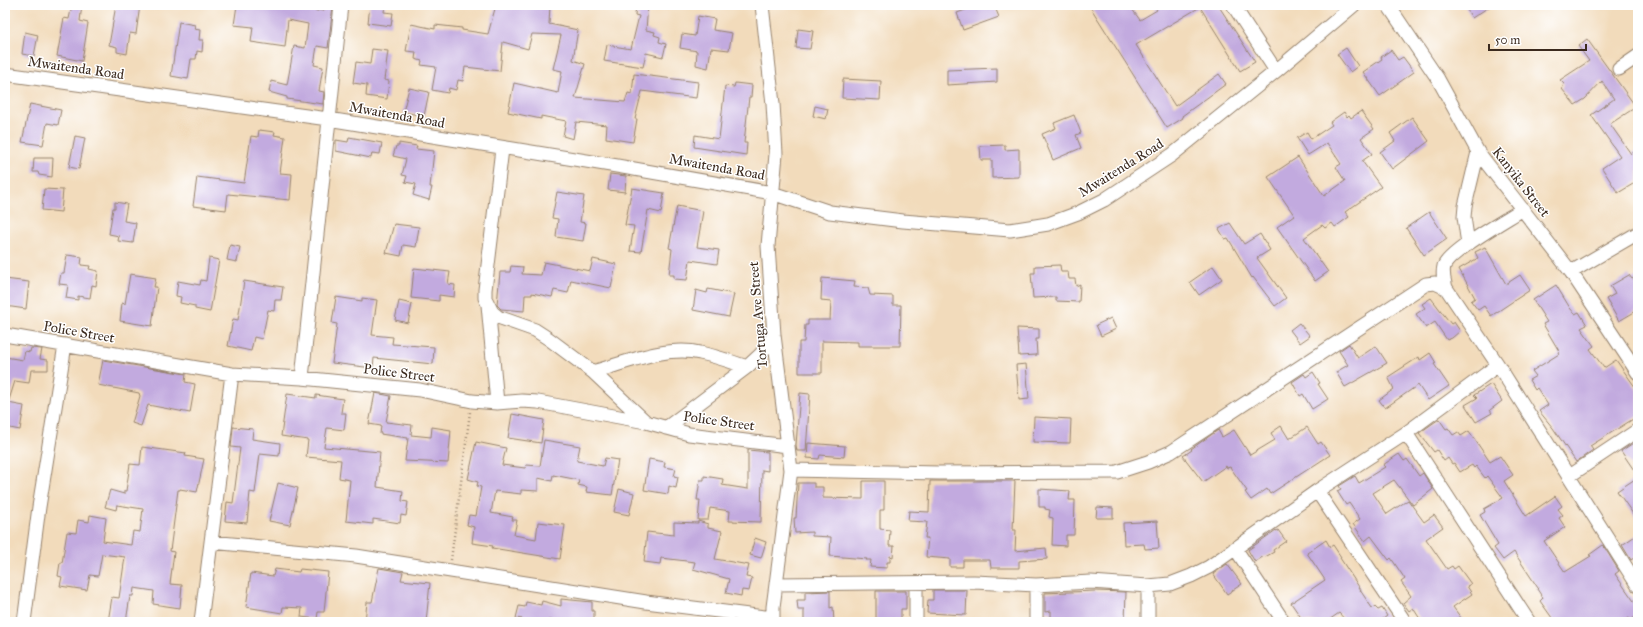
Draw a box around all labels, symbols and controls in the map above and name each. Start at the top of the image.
scale bar [1489,26,1586,52]
text: 50 m [1495,33,1520,47]
street label: Mwaitenda Road [27,53,125,83]
street label: Mwaitenda Road [348,98,446,132]
street label: Mwaitenda Road [1075,135,1167,201]
street label: Kanyika Street [1489,144,1554,220]
street label: Mwaitenda Road [668,150,766,184]
street label: Tortuga Ave Street [745,261,771,369]
street label: Police Street [42,317,116,347]
street label: Police Street [362,360,436,386]
street label: Police Street [682,408,756,434]

